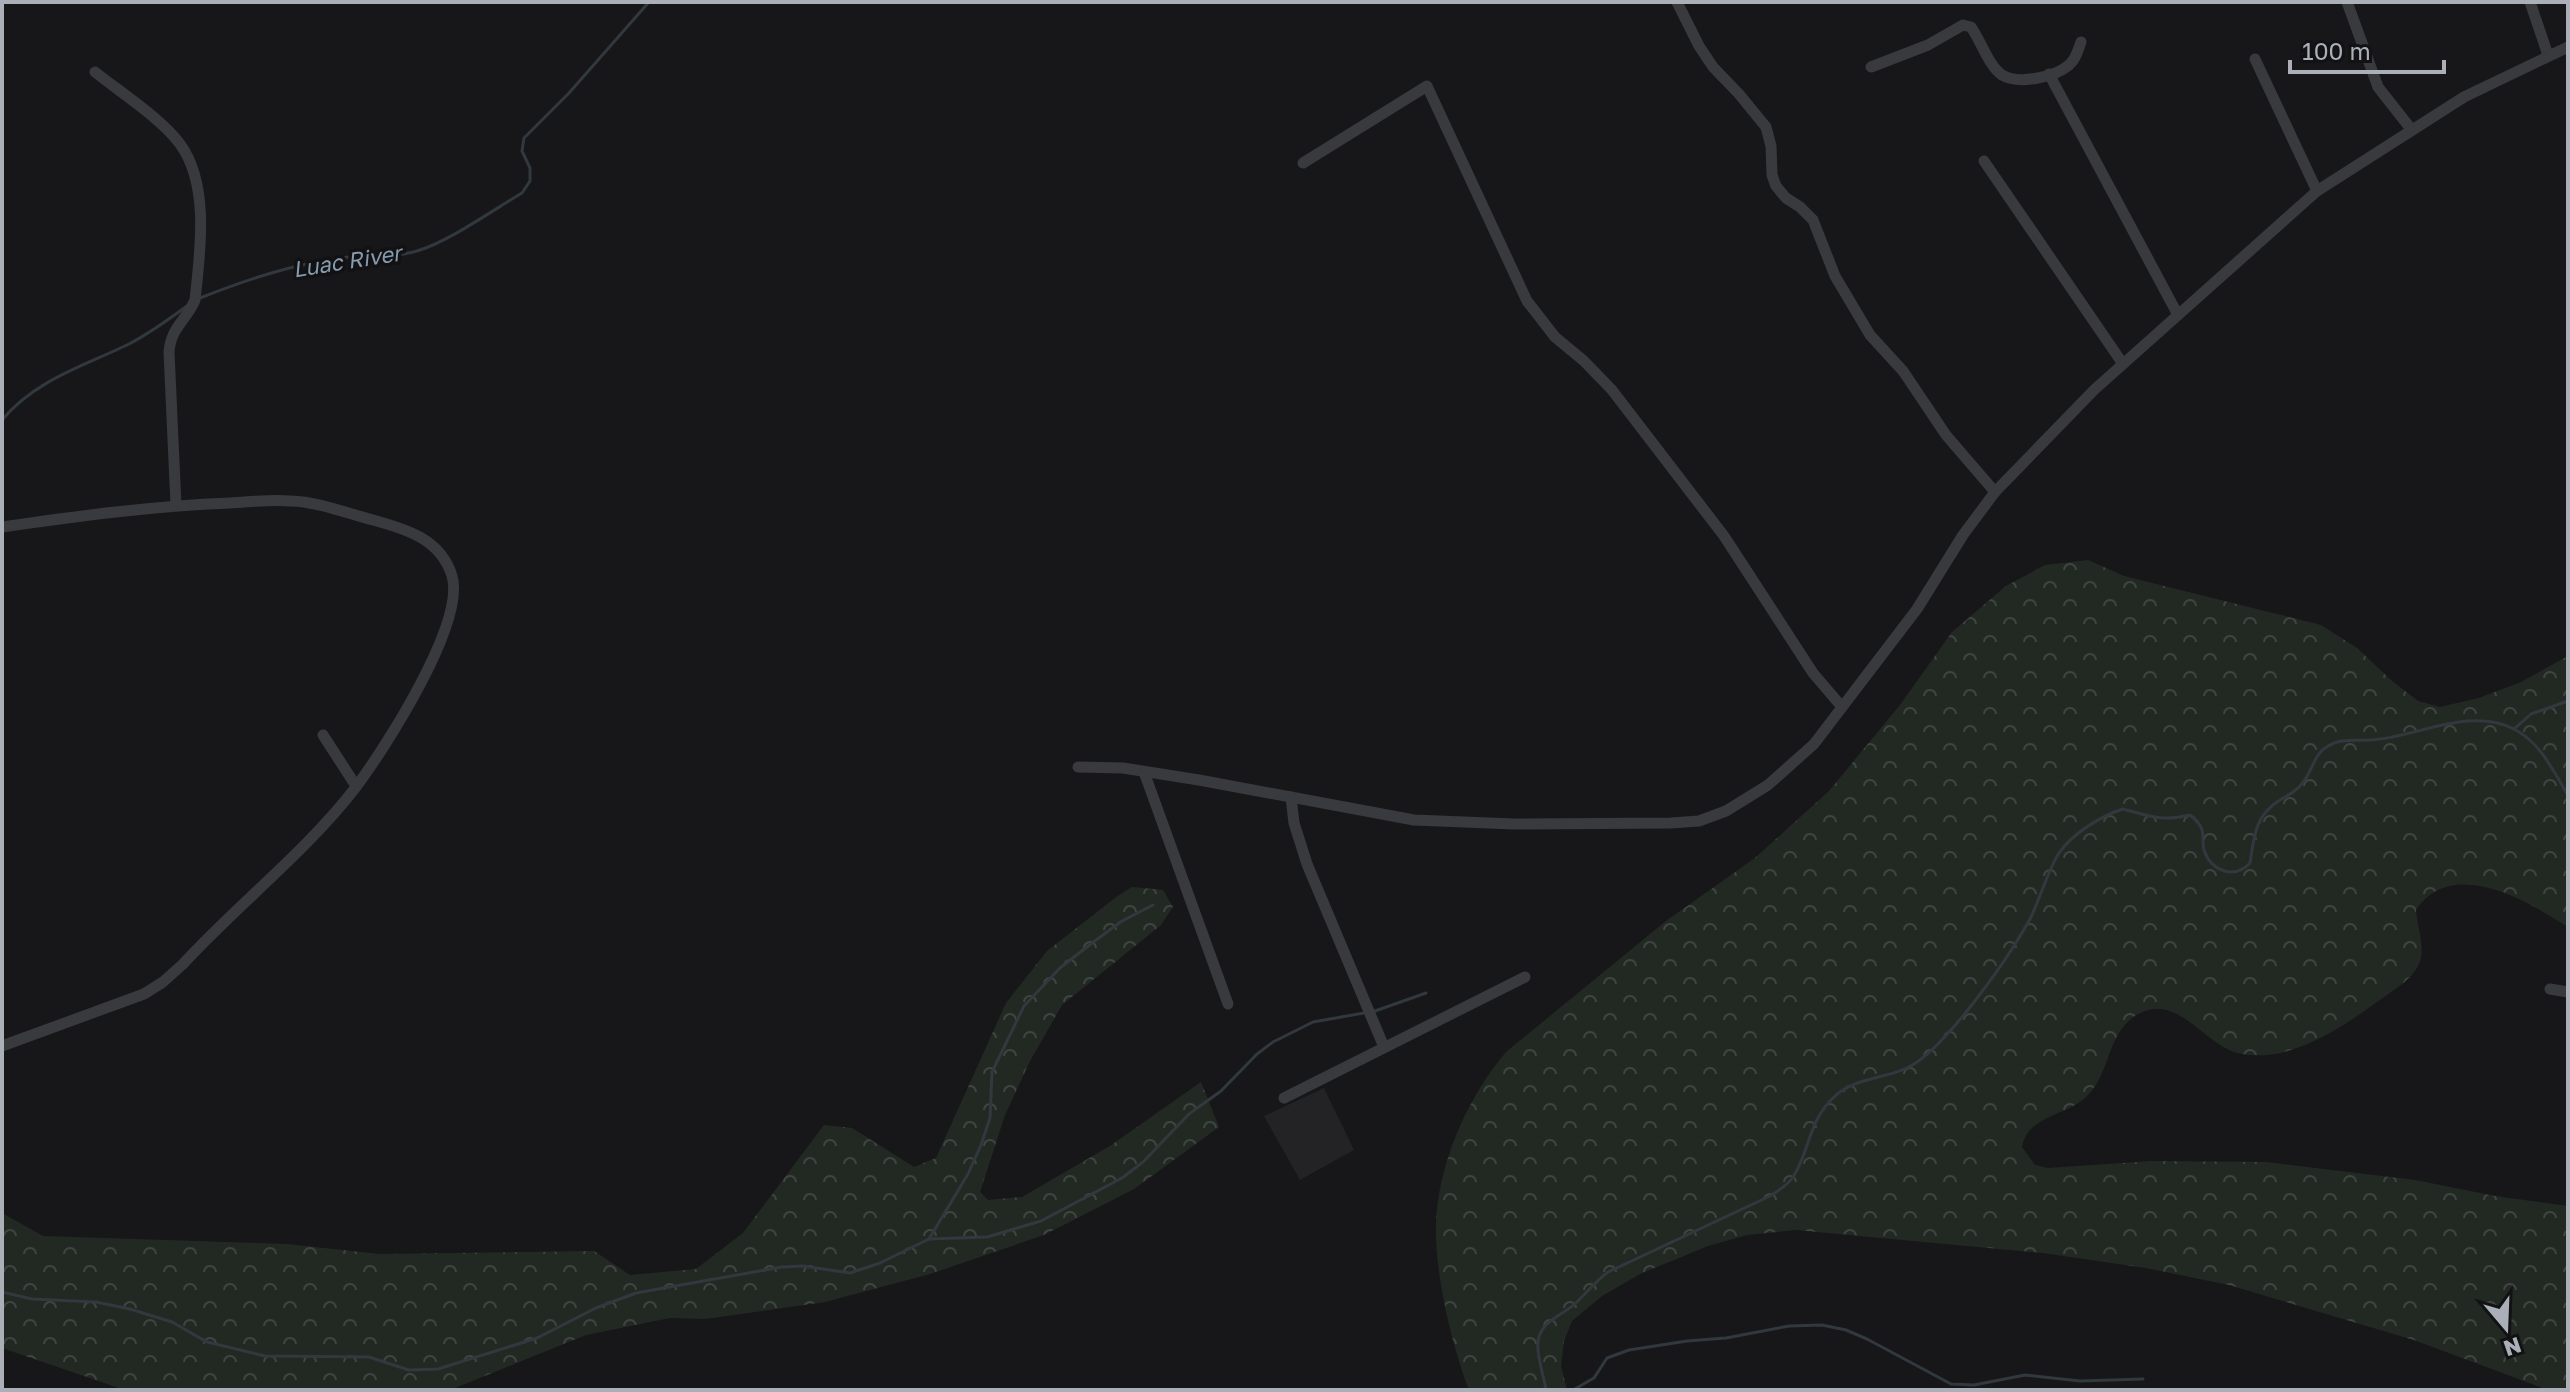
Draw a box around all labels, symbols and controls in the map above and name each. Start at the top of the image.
scale bar [2290,24,2444,74]
text: 100 m [2302,36,2371,65]
water label: Luac River [291,238,406,282]
north arrow [2466,1288,2546,1368]
text: N [2500,1332,2525,1363]

